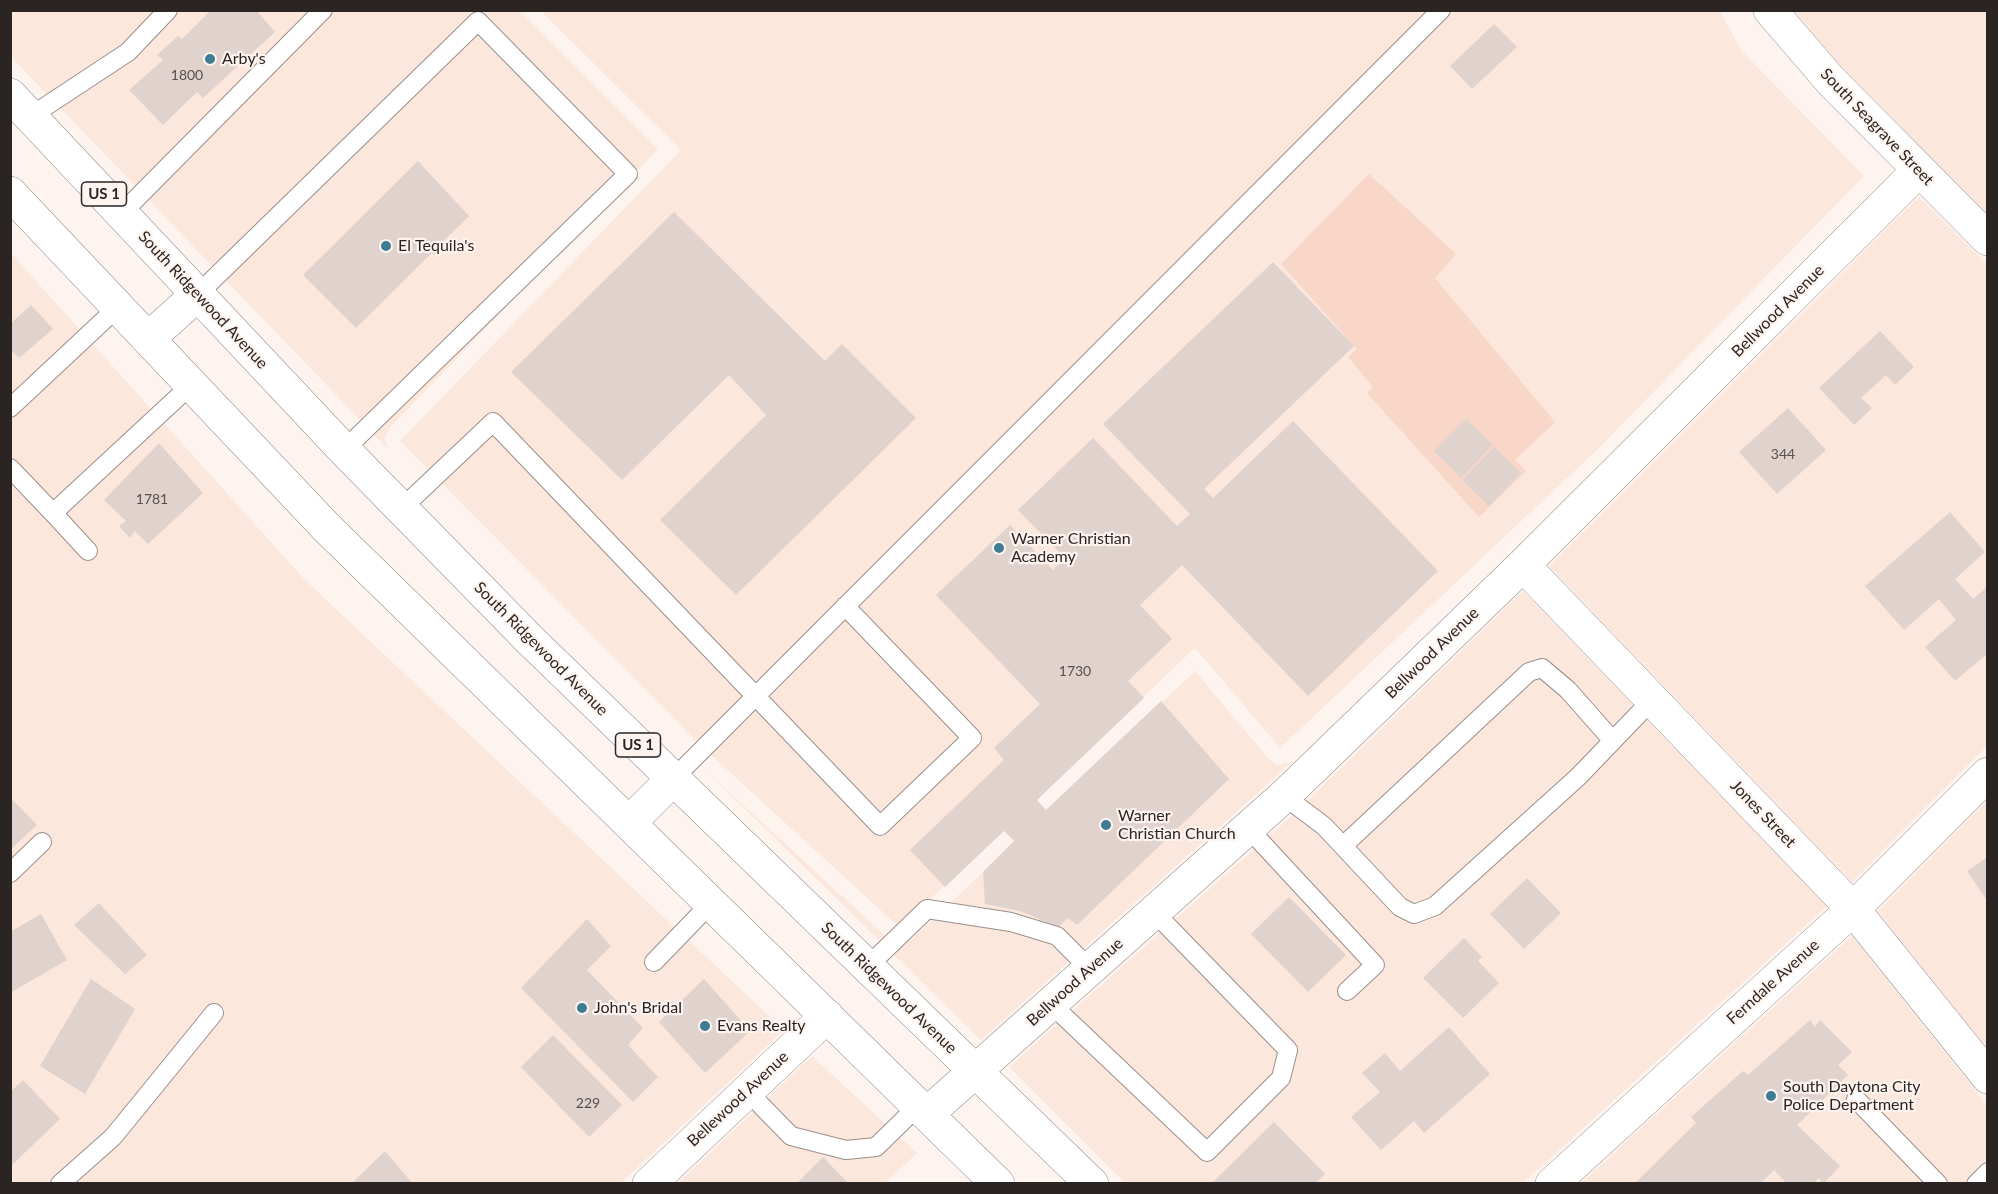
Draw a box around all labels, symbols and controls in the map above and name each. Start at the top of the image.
place label: Arby's [222,49,266,69]
marker: Arby's [203,52,217,66]
street label: South Seagrave Street [1816,65,1938,189]
house number: 1800 [171,67,203,83]
road number: US 1 [82,182,126,206]
street label: South Ridgewood Avenue [134,227,272,373]
place label: El Tequila's [398,236,474,256]
marker: El Tequila's [379,239,393,253]
street label: Bellwood Avenue [1728,261,1828,361]
house number: 344 [1771,446,1795,462]
house number: 1781 [136,491,168,507]
place label: Warner Christian Academy [1011,529,1131,567]
marker: Warner Christian Academy [992,541,1006,555]
street label: South Ridgewood Avenue [470,578,612,720]
street label: Bellwood Avenue [1381,603,1483,703]
house number: 1730 [1059,663,1091,679]
road number: US 1 [616,733,660,757]
street label: Jones Street [1726,776,1800,852]
place label: Warner Christian Church [1118,806,1236,844]
marker: Warner Christian Church [1099,818,1113,832]
street label: South Ridgewood Avenue [817,918,961,1058]
street label: Bellwood Avenue [1023,934,1127,1030]
street label: Ferndale Avenue [1723,935,1823,1029]
place label: John's Bridal [594,998,682,1018]
marker: John's Bridal [575,1001,589,1015]
place label: Evans Realty [717,1016,806,1036]
marker: Evans Realty [698,1019,712,1033]
street label: Bellewood Avenue [683,1047,793,1151]
place label: South Daytona City Police Department [1783,1077,1921,1115]
marker: South Daytona City Police Department [1764,1089,1778,1103]
house number: 229 [576,1095,600,1111]

